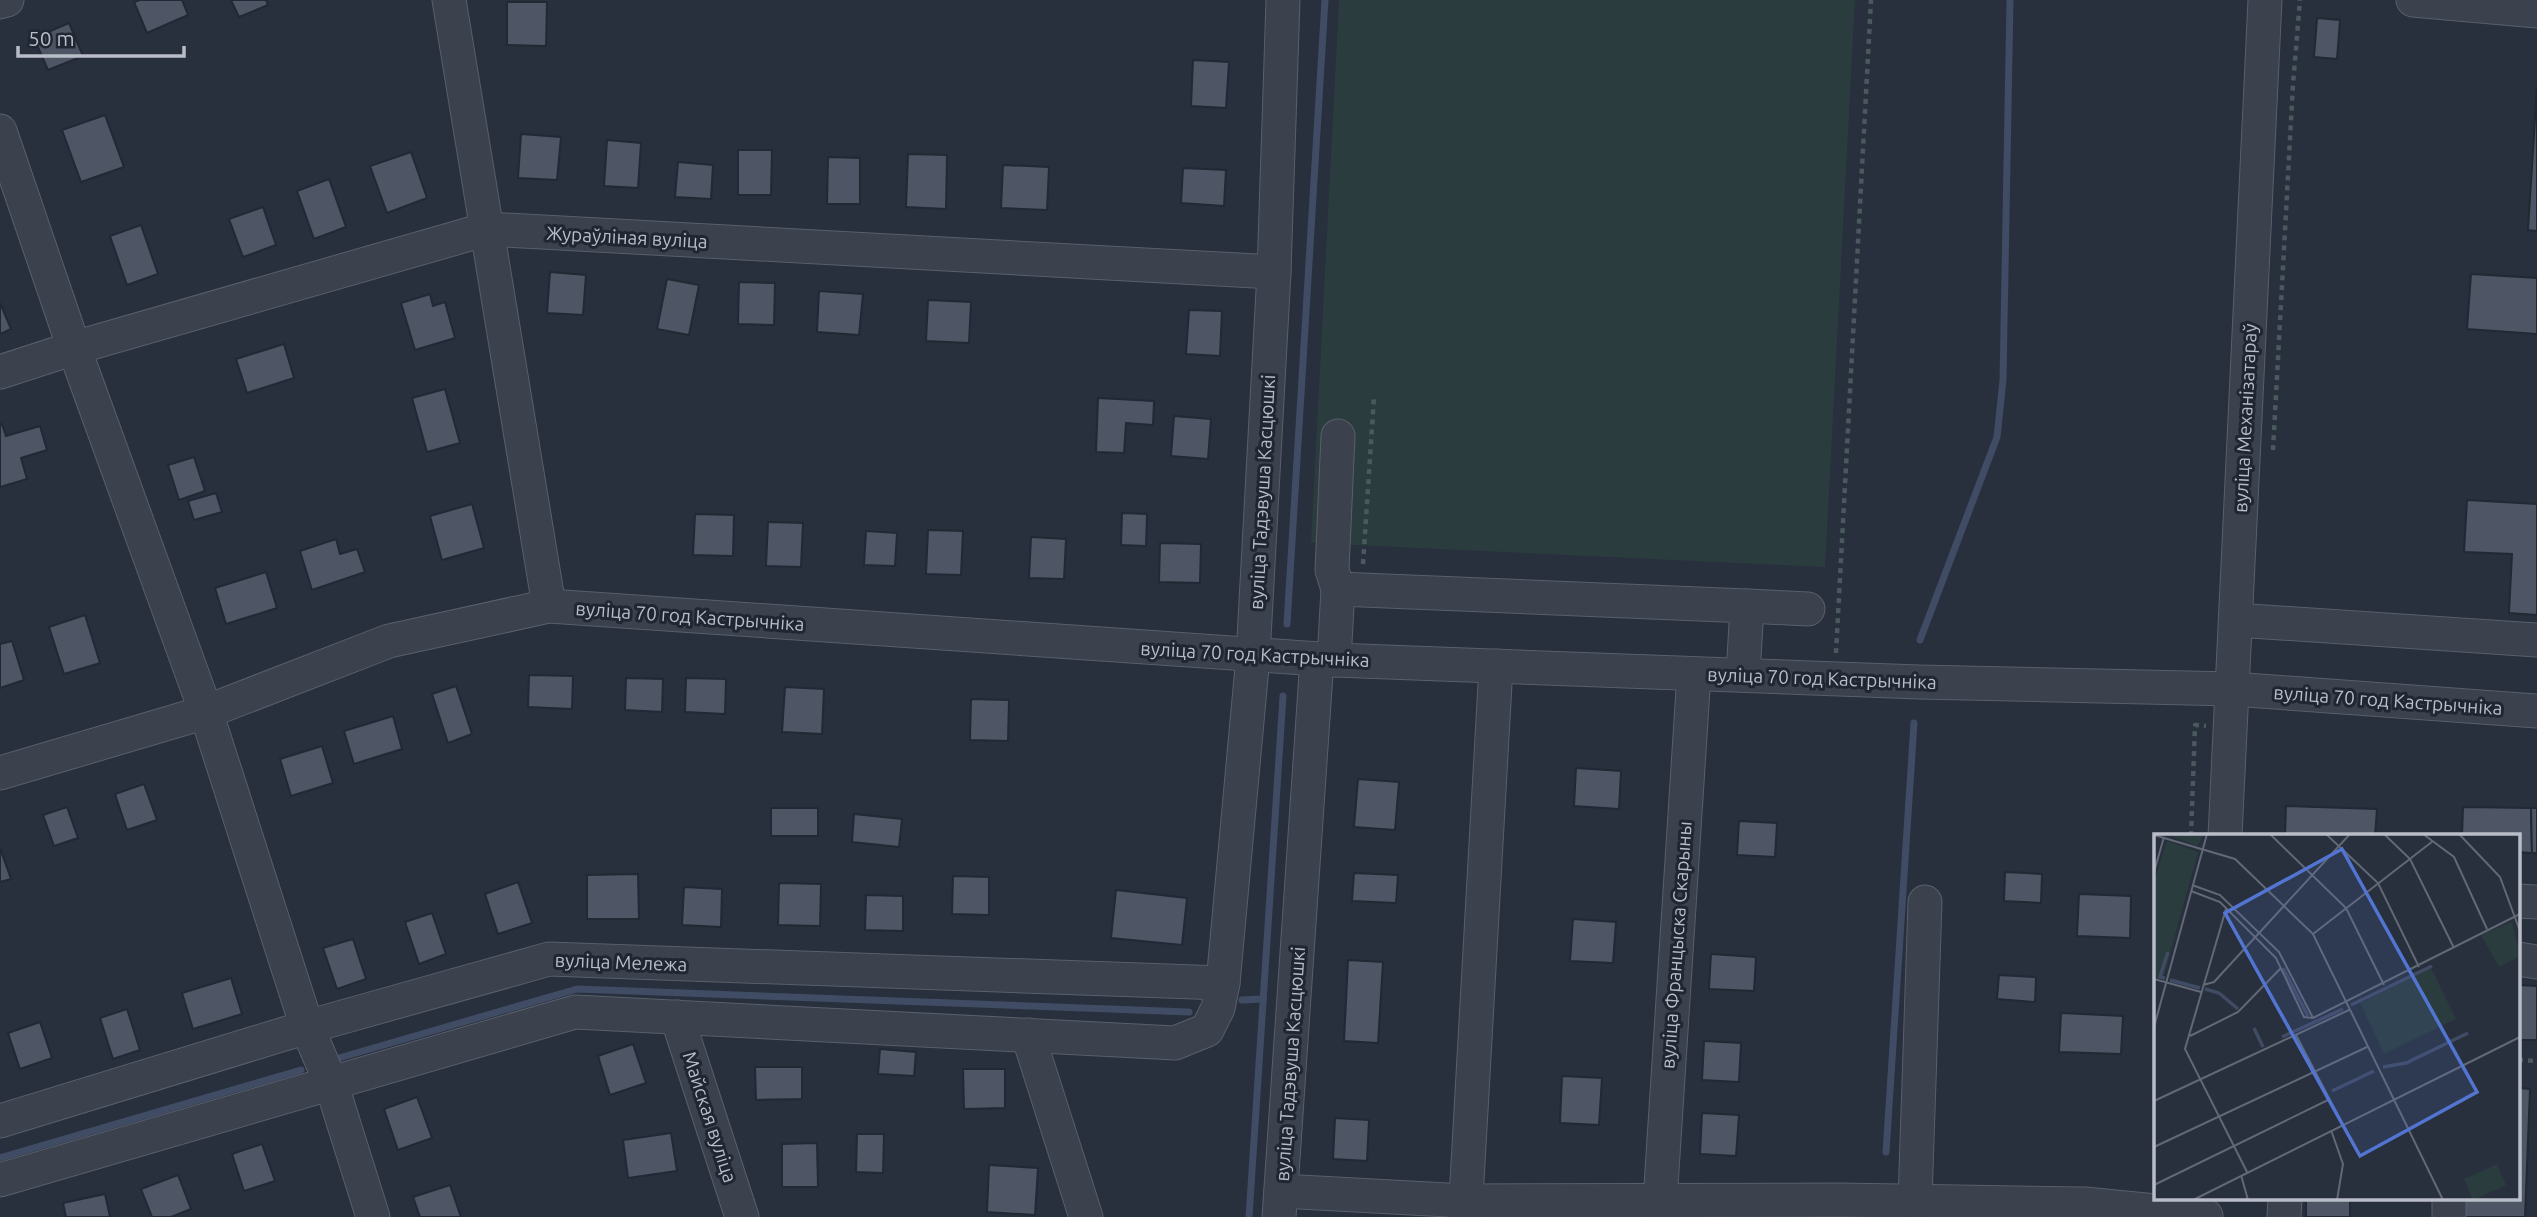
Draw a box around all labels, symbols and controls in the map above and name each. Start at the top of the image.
scale bar [18,14,184,58]
text: 50 m [28,26,75,50]
street label: Жураўліная вуліца [546,222,708,252]
street label: вуліца Механізатараў [2229,323,2261,513]
street label: вуліца Тадэвуша Касцюшкі [1245,374,1279,610]
street label: вуліца 70 год Кастрычніка [575,597,805,635]
street label: вуліца 70 год Кастрычніка [1140,637,1370,671]
street label: вуліца 70 год Кастрычніка [1707,663,1937,693]
street label: вуліца 70 год Кастрычніка [2273,681,2503,719]
street label: вуліца Францыска Скарыны [1656,820,1696,1070]
inset map [2154,834,2520,1200]
street label: вуліца Тадэвуша Касцюшкі [1271,946,1309,1182]
street label: вуліца Мележа [554,949,688,975]
street label: Майская вуліца [678,1049,742,1185]

